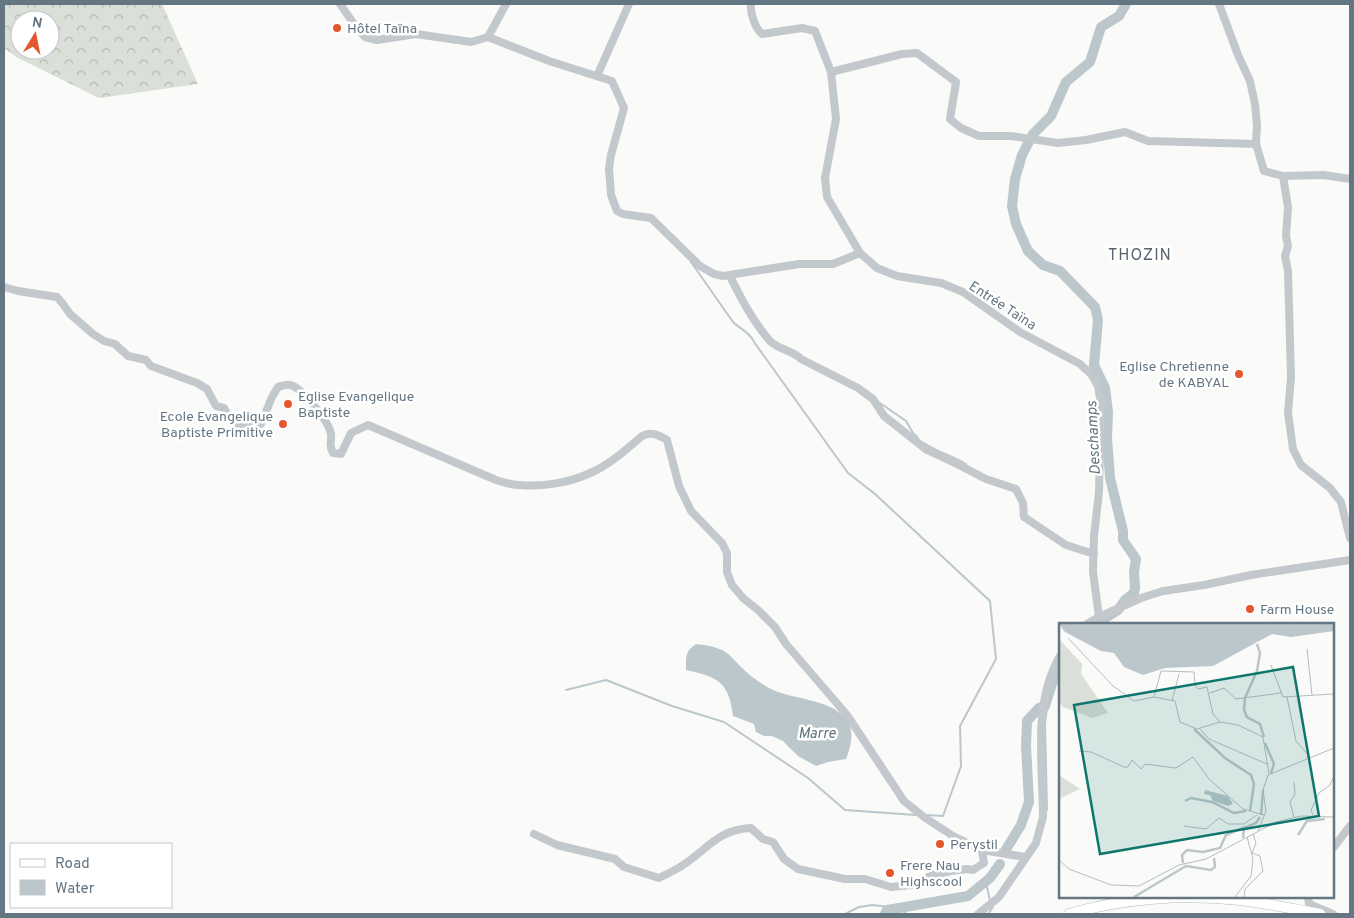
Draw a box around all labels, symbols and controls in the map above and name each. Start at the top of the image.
north arrow [10,10,60,60]
text: N [31,14,43,33]
place label: Hôtel Taïna [347,21,417,38]
marker: Hôtel Taïna [331,22,343,34]
district label: THOZIN [1108,246,1172,266]
street label: Entrée Taïna [965,278,1039,334]
place label: Eglise Chretienne de KABYAL [1119,359,1229,392]
marker: Eglise Chretienne de KABYAL [1233,368,1245,380]
place label: Eglise Evangelique Baptiste [298,389,414,422]
marker: Eglise Evangelique Baptiste [282,398,294,410]
water label: Deschamps [1083,400,1106,475]
place label: Ecole Evangelique Baptiste Primitive [160,409,273,442]
marker: Ecole Evangelique Baptiste Primitive [277,418,289,430]
place label: Farm House [1260,602,1334,619]
marker: Farm House [1244,603,1256,615]
inset map [1059,623,1334,898]
water label: Marre [798,725,836,744]
place label: Perystil [950,837,998,854]
marker: Perystil [934,838,946,850]
legend [10,843,172,908]
text: Road [55,855,90,874]
place label: Frere Nau Highscool [900,858,962,891]
marker: Frere Nau Highscool [884,867,896,879]
text: Water [55,880,95,899]

